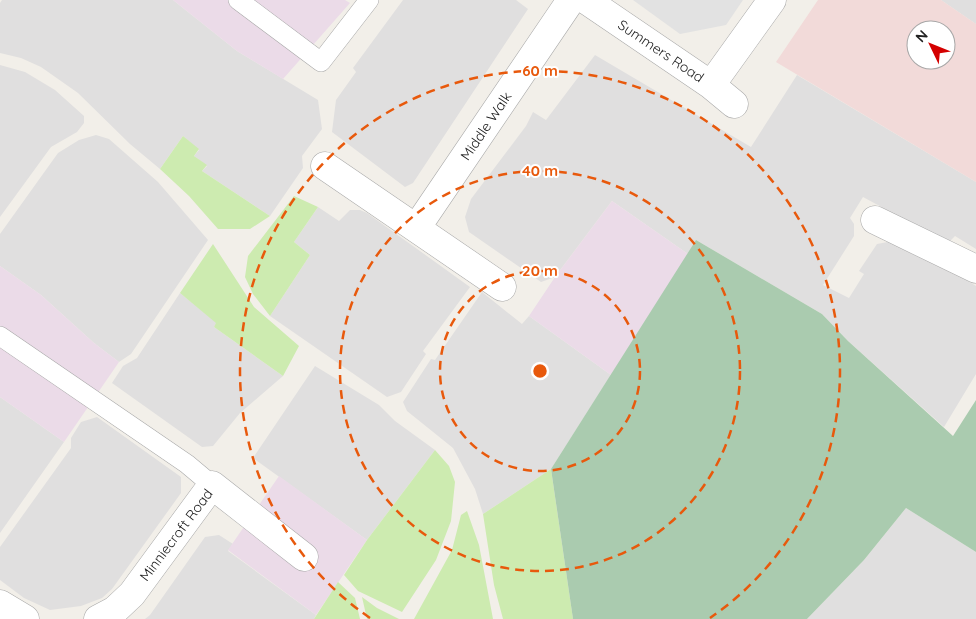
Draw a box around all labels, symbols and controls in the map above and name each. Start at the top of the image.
street label: Summers Road [615,16,707,86]
north arrow [906,20,956,70]
text: N [911,26,932,46]
text: 60 m [522,61,558,80]
street label: Middle Walk [456,88,516,164]
text: 40 m [522,161,558,180]
text: 20 m [522,261,558,280]
centre of rings [531,362,549,380]
street label: Minniecroft Road [135,485,217,585]

